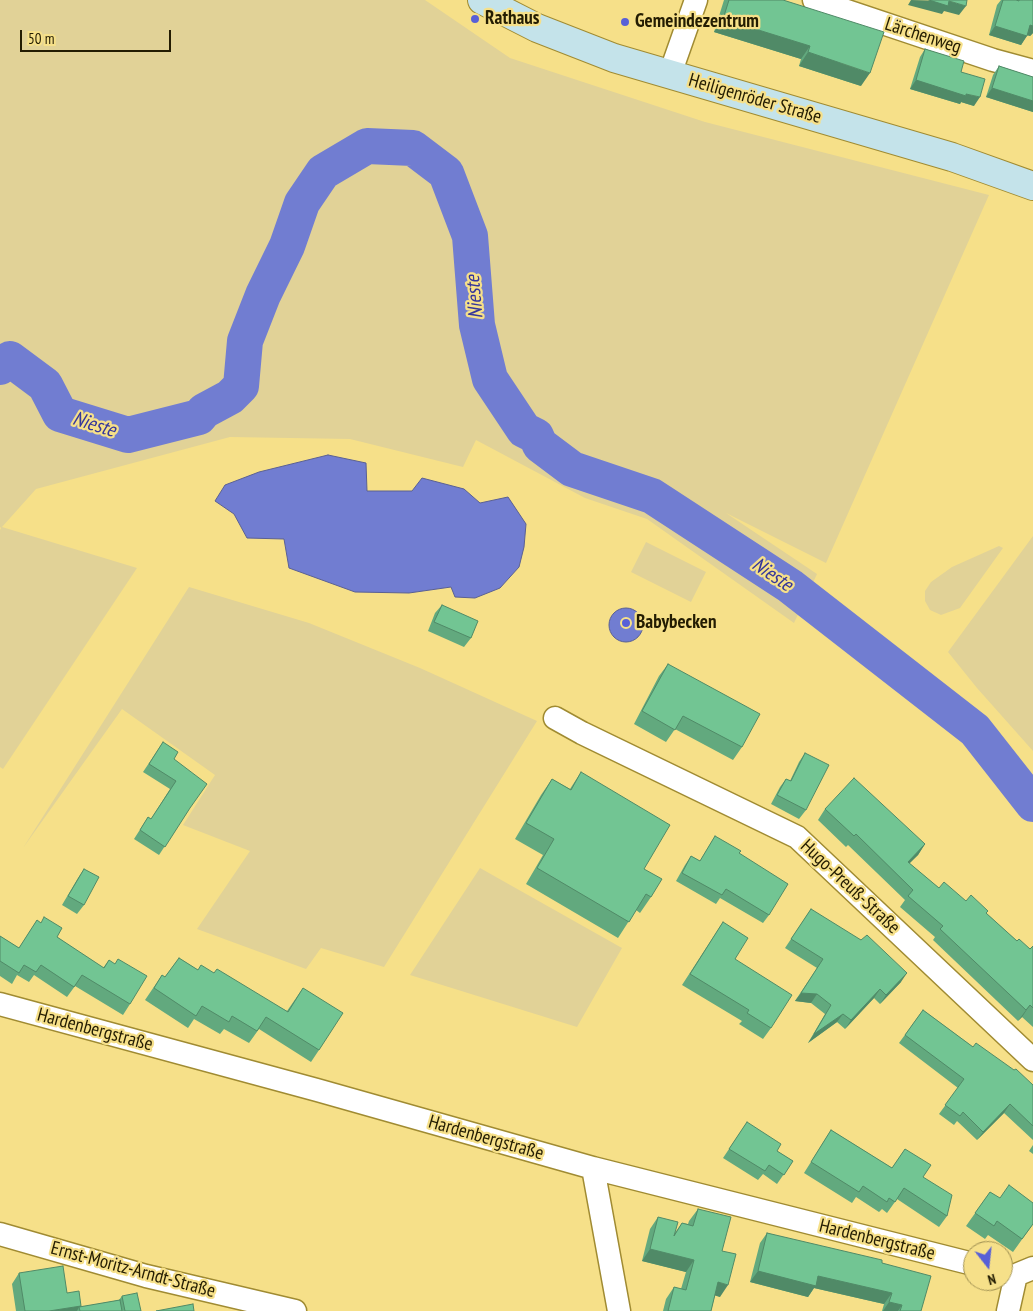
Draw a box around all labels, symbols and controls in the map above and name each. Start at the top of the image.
place label: Rathaus [485,8,539,30]
place label: Gemeindezentrum [635,11,759,33]
marker: Rathaus [469,13,481,25]
street label: Lärchenweg [882,13,964,59]
marker: Gemeindezentrum [619,16,631,28]
scale bar [22,20,174,52]
text: 50 m [28,29,54,48]
street label: Heiligenröder Straße [686,69,824,129]
water label: Nieste [461,274,489,320]
water label: Nieste [70,407,118,443]
water label: Nieste [747,553,797,597]
place label: Babybecken [636,612,716,634]
marker: Babybecken [620,617,632,629]
street label: Hugo-Preuß-Straße [795,835,905,939]
street label: Hardenbergstraße [35,1004,155,1056]
street label: Hardenbergstraße [426,1111,546,1165]
street label: Hardenbergstraße [817,1215,937,1265]
street label: Ernst-Moritz-Arndt-Straße [48,1237,218,1303]
north arrow [963,1241,1013,1291]
text: N [986,1270,998,1289]

